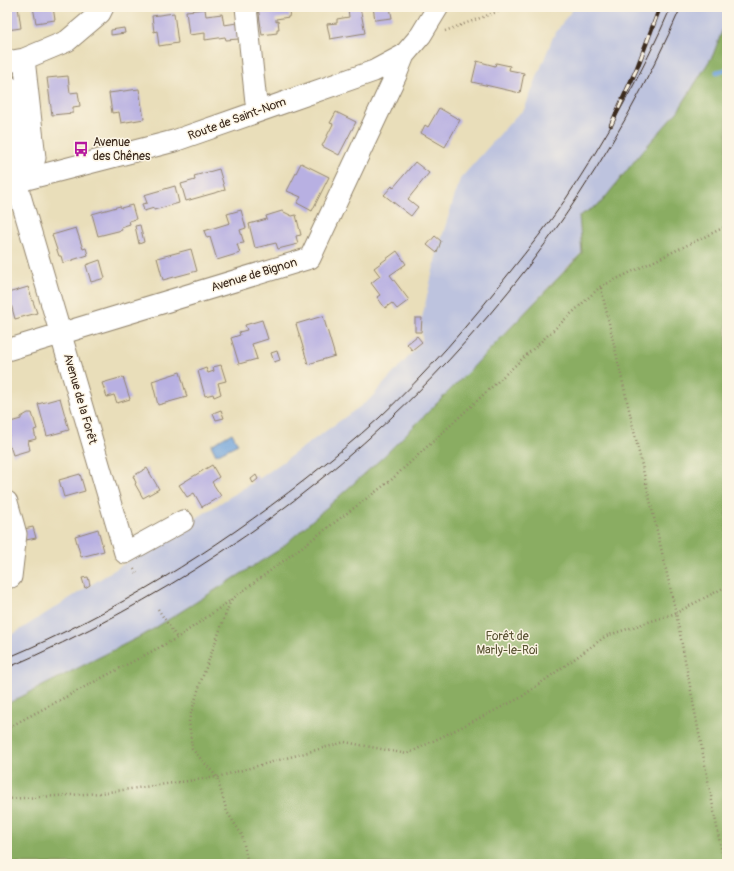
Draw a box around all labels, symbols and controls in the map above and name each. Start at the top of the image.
street label: Route de Saint-Nom [186,94,288,144]
place label: Avenue des Chênes [93,135,151,164]
bus stop icon: Avenue des Chênes [72,140,90,158]
street label: Avenue de Bignon [209,255,299,295]
street label: Avenue de la Forêt [60,352,100,446]
park label: Forêt de Marly-le-Roi [476,629,538,658]

